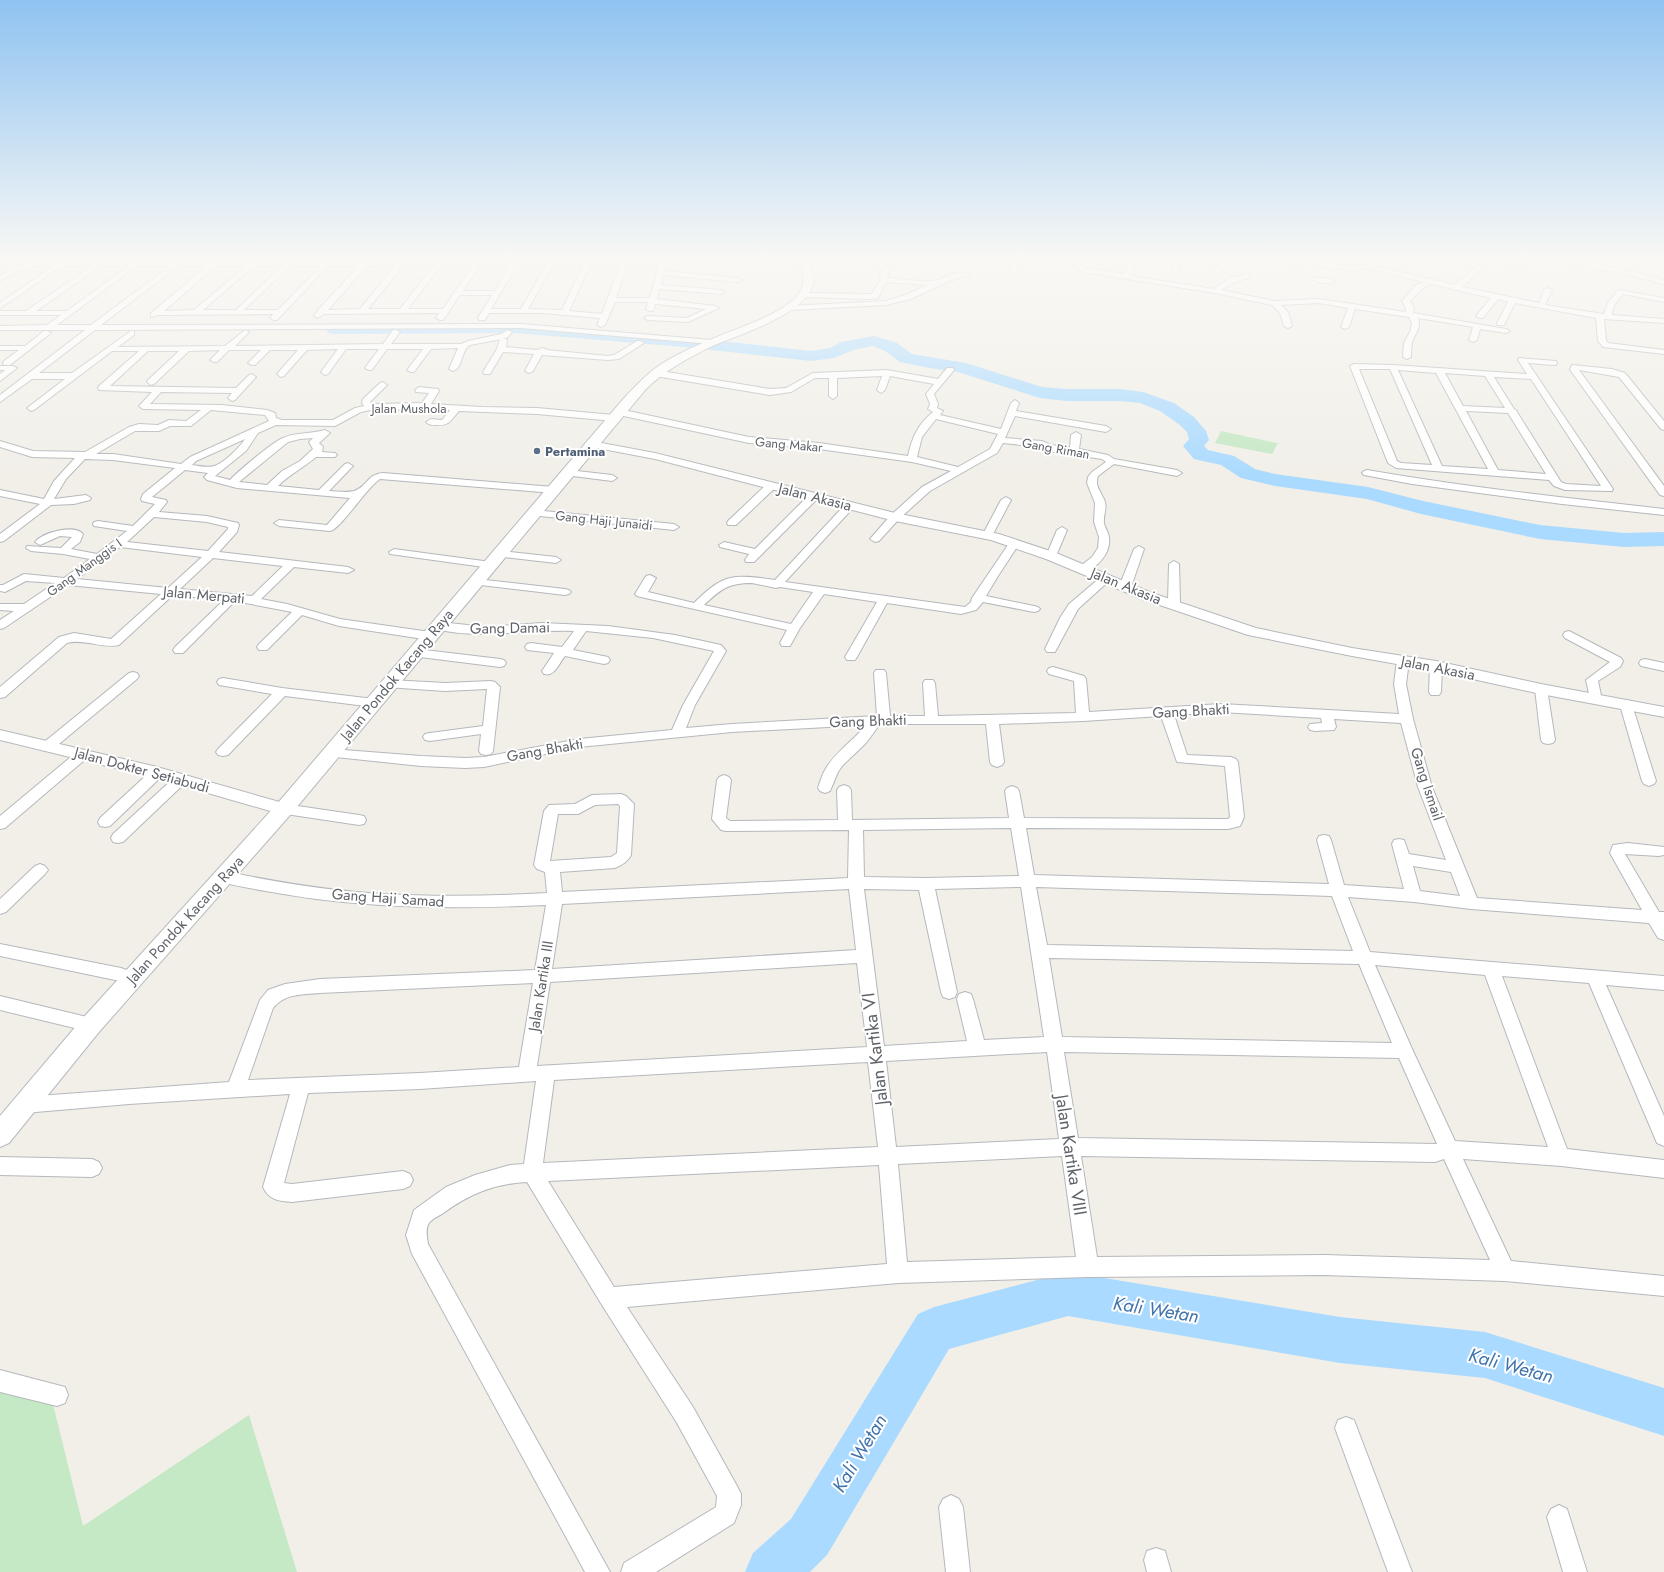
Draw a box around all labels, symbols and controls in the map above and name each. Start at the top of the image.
street label: Jalan Mushola [369,399,447,418]
street label: Gang Makar [754,432,824,457]
street label: Gang Riman [1021,433,1091,464]
place label: Pertamina [545,442,605,461]
marker: Pertamina [532,446,542,456]
street label: Jalan Akasia [774,477,854,517]
street label: Gang Haji Junaidi [554,506,654,535]
street label: Gang Manggis I [43,534,126,601]
street label: Jalan Akasia [1085,561,1165,610]
street label: Jalan Merpati [160,580,246,610]
street label: Jalan Pondok Kacang Raya [334,604,459,747]
street label: Gang Damai [470,616,550,640]
street label: Jalan Akasia [1397,650,1477,686]
street label: Gang Bhakti [1152,698,1230,724]
street label: Gang Bhakti [829,709,907,733]
street label: Gang Bhakti [505,732,585,768]
street label: Jalan Dokter Setiabudi [70,741,212,799]
street label: Gang Ismail [1405,745,1449,823]
street label: Jalan Pondok Kacang Raya [120,851,249,990]
street label: Gang Haji Samad [331,883,445,913]
street label: Jalan Kartika III [523,939,559,1035]
street label: Jalan Kartika VI [855,991,895,1109]
street label: Jalan Kartika VIII [1048,1091,1093,1217]
water label: Kali Wetan [1111,1289,1201,1330]
water label: Kali Wetan [1466,1341,1556,1390]
water label: Kali Wetan [826,1409,893,1497]

